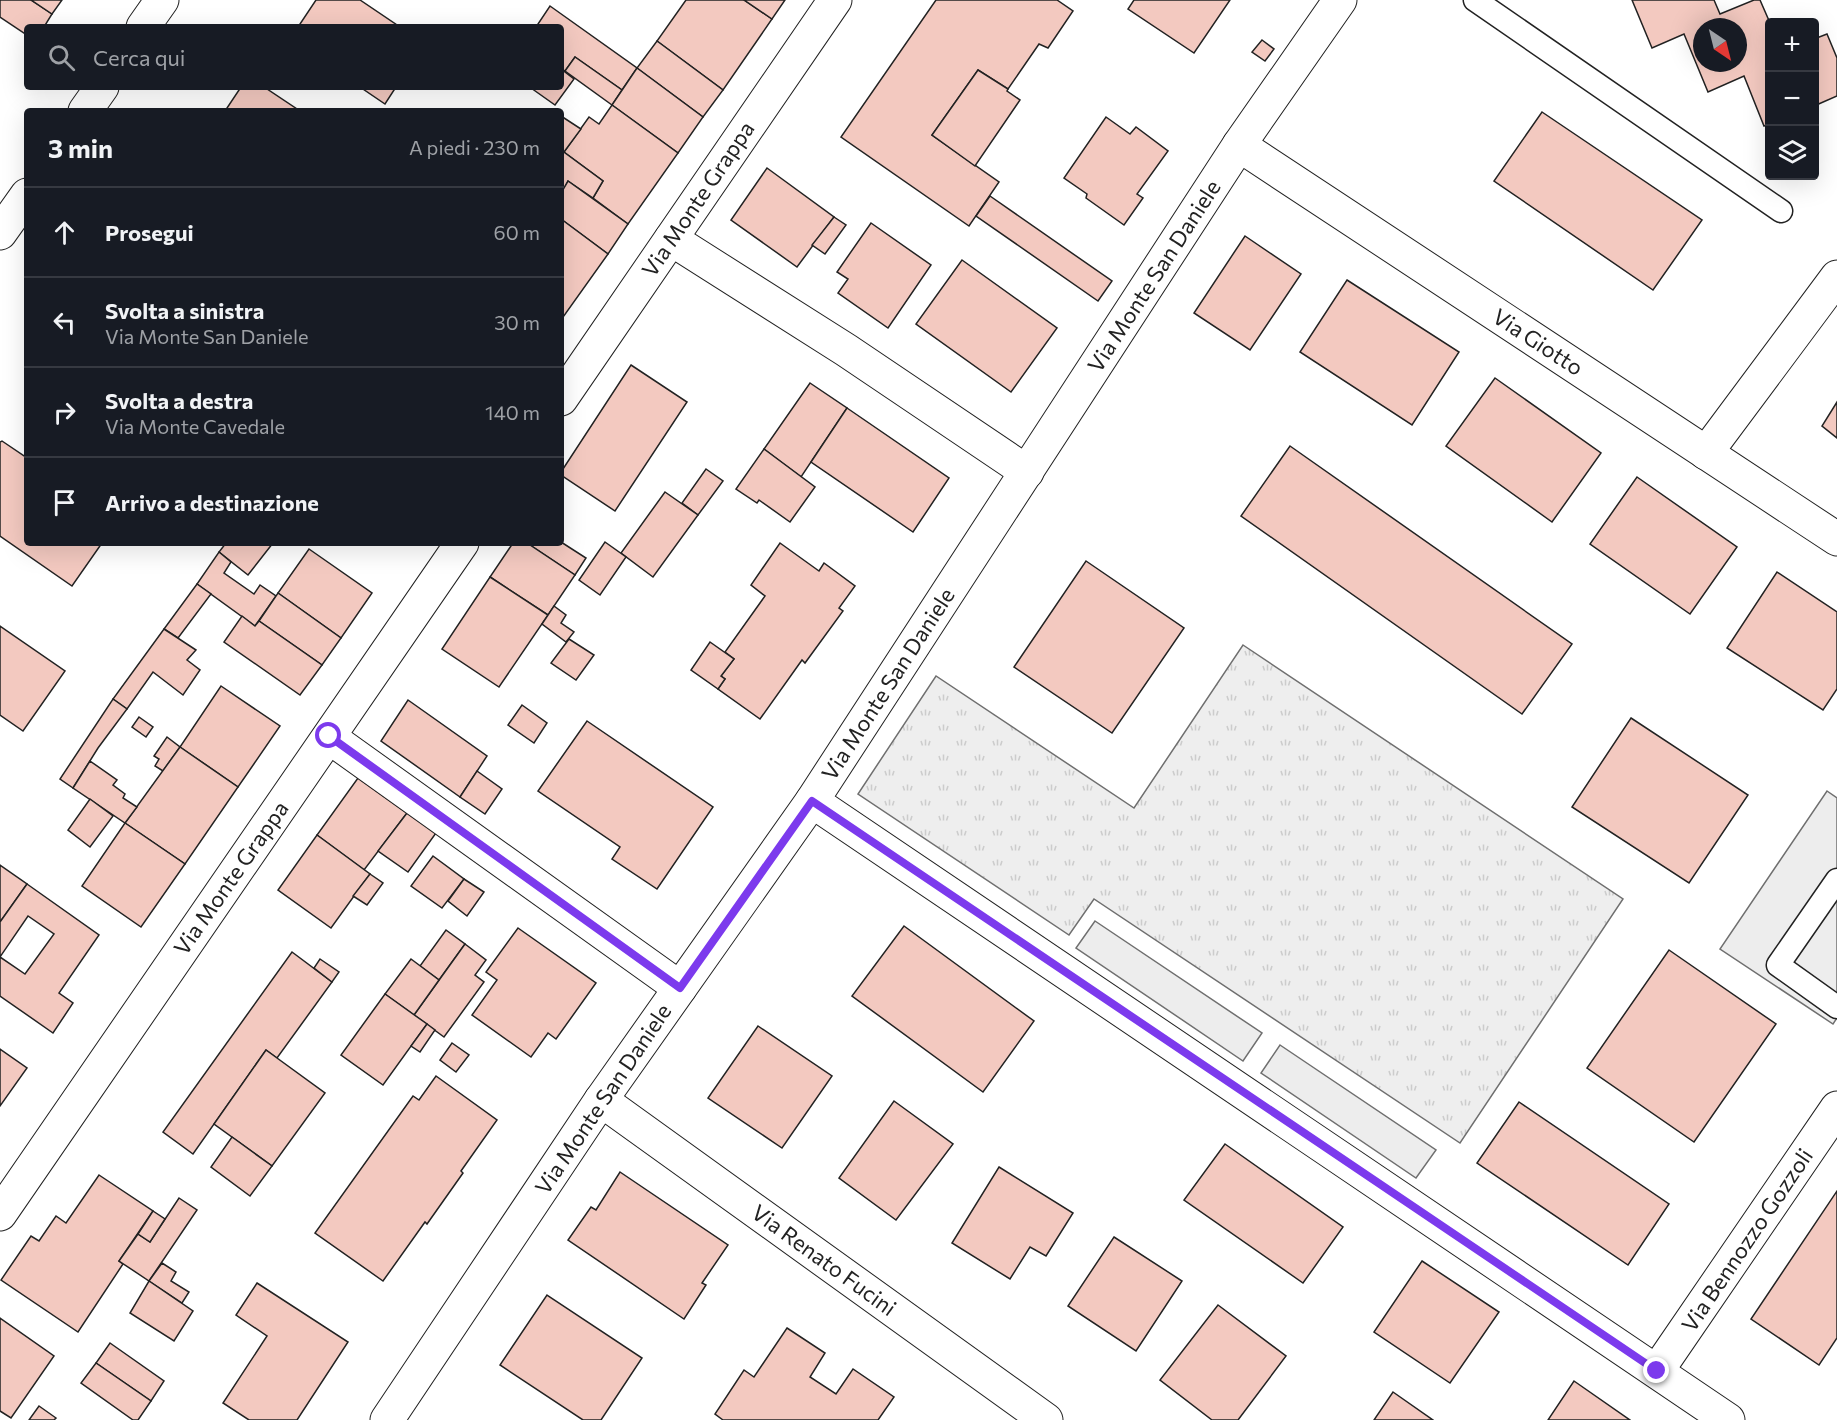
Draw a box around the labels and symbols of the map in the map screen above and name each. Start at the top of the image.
north arrow [1693,18,1747,72]
street label: Via Monte Grappa [636,116,760,282]
street label: Via Monte San Daniele [1081,174,1226,377]
street label: Via Giotto [1488,302,1589,381]
street label: Via Monte San Daniele [815,582,960,785]
route start [315,722,341,748]
street label: Via Monte Grappa [167,796,294,960]
street label: Via Monte San Daniele [529,998,676,1199]
street label: Via Bennozzo Gozzoli [1675,1143,1818,1337]
street label: Via Renato Fucini [747,1198,902,1321]
route end [1643,1357,1669,1383]

